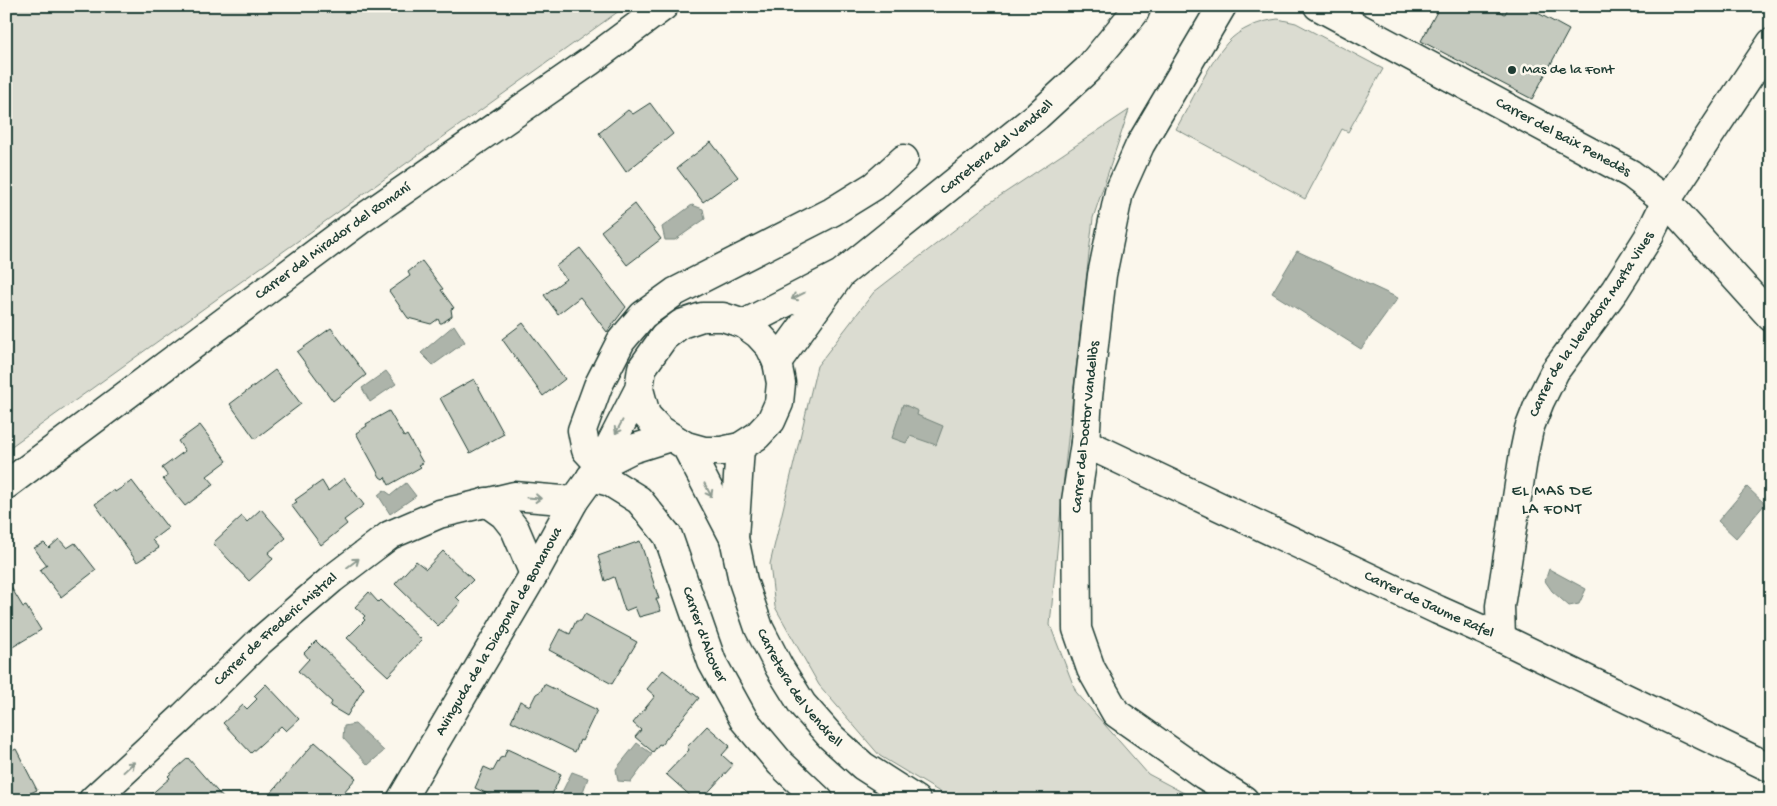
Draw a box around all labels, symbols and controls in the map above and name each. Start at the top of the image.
place label: Mas de la Font [1522,61,1616,79]
marker: Mas de la Font [1506,64,1518,76]
street label: Carrer del Baix Penedès [1492,94,1634,181]
street label: Carretera del Vendrell [937,96,1058,199]
street label: Carrer del Mirador del Romaní [252,178,415,304]
street label: Carrer de la Llevadora Marta Vives [1526,229,1659,420]
one-way arrow [791,292,806,301]
street label: Carrer del Doctor Vandellòs [1068,340,1104,514]
one-way arrow [614,420,624,435]
one-way arrow [703,482,713,497]
district label: EL MAS DE LA FONT [1512,483,1592,520]
one-way arrow [526,493,542,502]
street label: Avinguda de la Diagonal de Bonanova [432,523,567,739]
one-way arrow [346,558,360,568]
street label: Carrer de Jaume Rafel [1361,567,1496,643]
street label: Carrer de Frederic Mistral [210,569,341,690]
street label: Carrer d'Alcover [677,584,731,687]
street label: Carretera del Vendrell [752,626,846,752]
one-way arrow [123,761,136,773]

